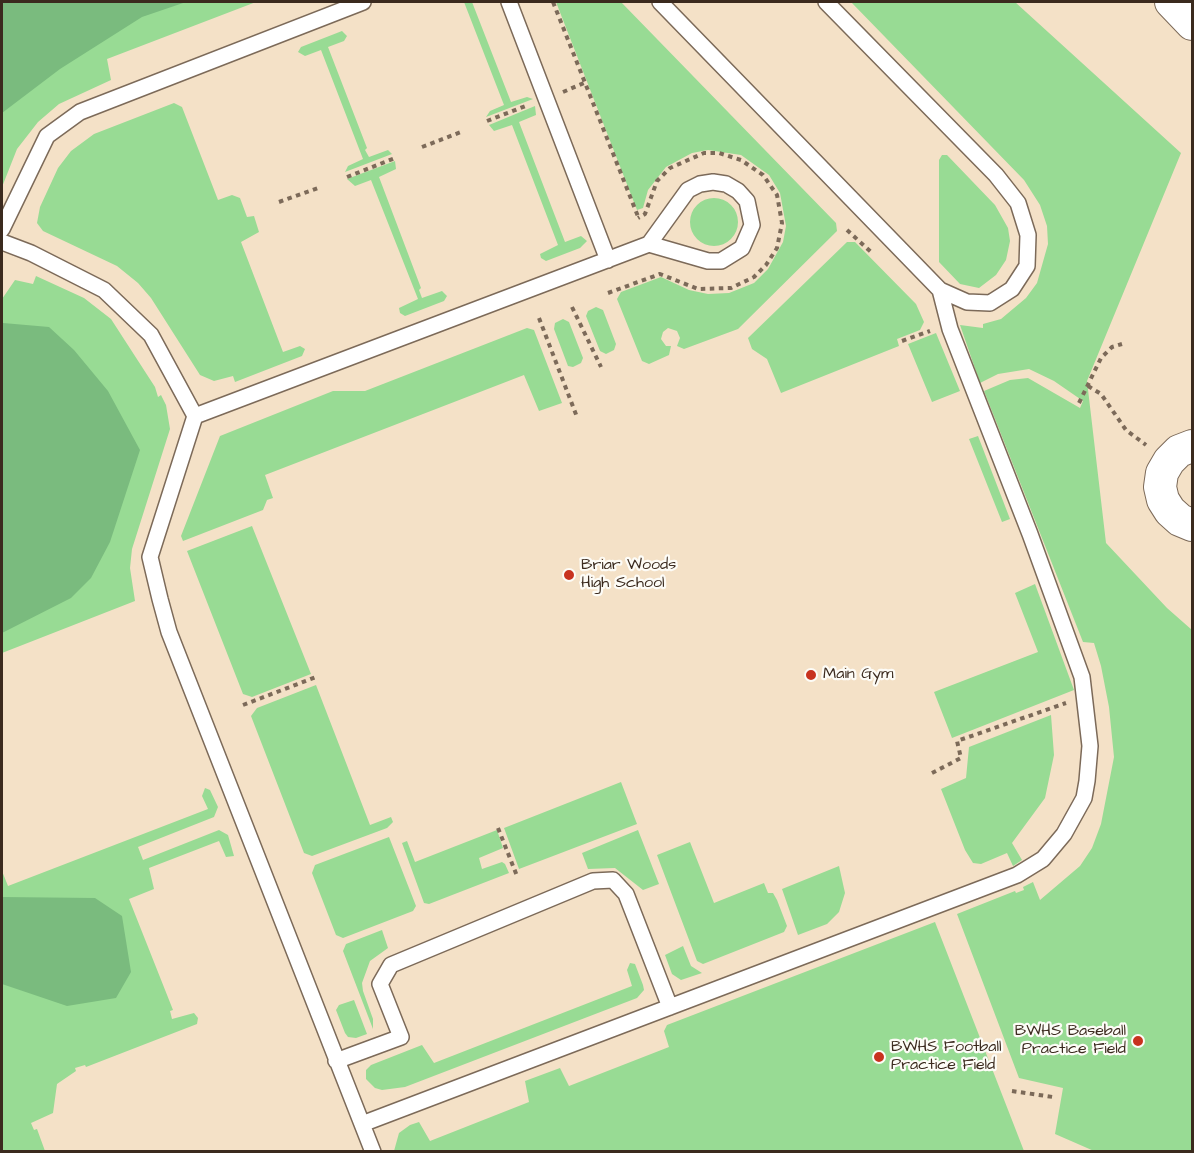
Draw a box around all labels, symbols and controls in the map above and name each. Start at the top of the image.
place label: Briar Woods High School [581,556,676,594]
marker: Briar Woods High School [562,568,576,582]
place label: Main Gym [823,665,894,685]
marker: Main Gym [804,668,818,682]
place label: BWHS Baseball Practice Field [1015,1022,1126,1060]
marker: BWHS Baseball Practice Field [1131,1034,1145,1048]
place label: BWHS Football Practice Field [891,1038,1002,1076]
marker: BWHS Football Practice Field [872,1050,886,1064]

